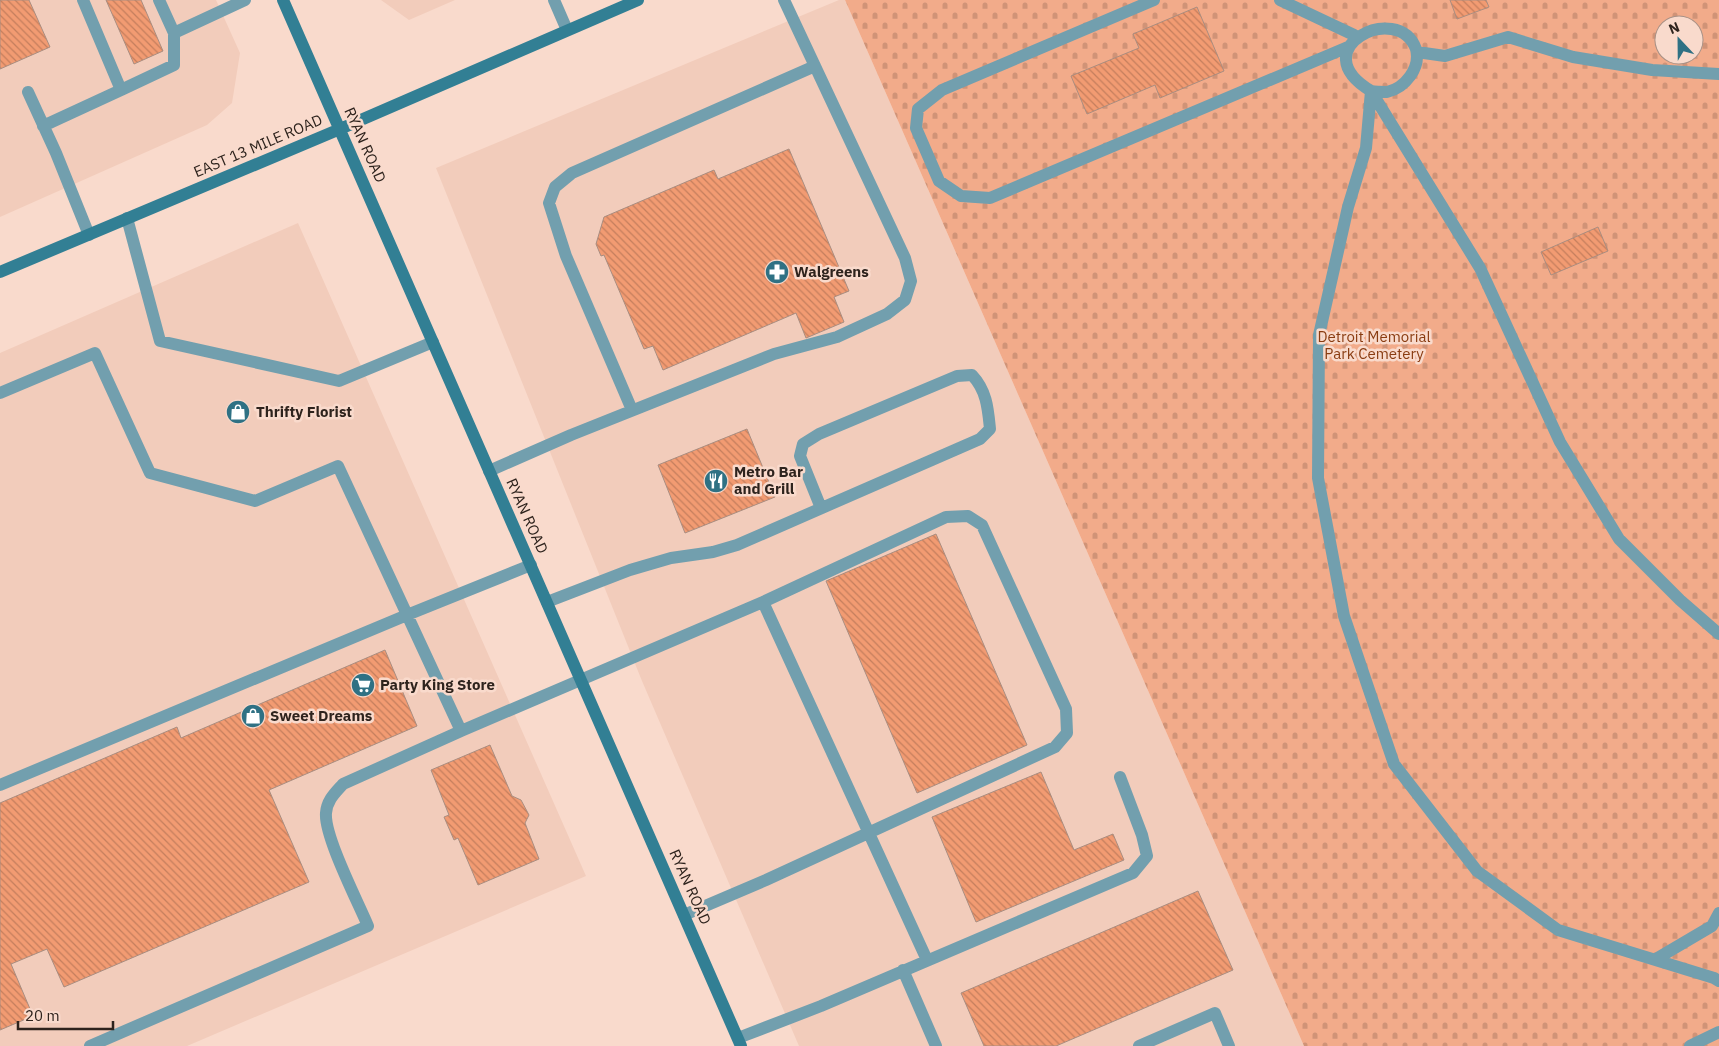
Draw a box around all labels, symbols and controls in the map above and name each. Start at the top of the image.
north arrow [1654,15,1704,65]
text: N [1666,18,1682,38]
street label: RYAN ROAD [340,104,390,185]
street label: EAST 13 MILE ROAD [191,110,325,181]
pharmacy icon: Walgreens [764,259,790,285]
place label: Walgreens [794,262,869,281]
park label: Detroit Memorial Park Cemetery [1317,327,1431,363]
shop icon: Thrifty Florist [225,399,251,425]
place label: Thrifty Florist [256,402,352,421]
place label: Metro Bar and Grill [734,462,803,498]
restaurant icon: Metro Bar and Grill [703,468,729,494]
street label: RYAN ROAD [502,475,552,556]
supermarket icon: Party King Store [350,672,376,698]
place label: Party King Store [380,675,495,694]
shop icon: Sweet Dreams [240,703,266,729]
place label: Sweet Dreams [270,706,373,725]
street label: RYAN ROAD [665,846,715,927]
scale bar [18,998,112,1030]
text: 20 m [25,1006,60,1025]

